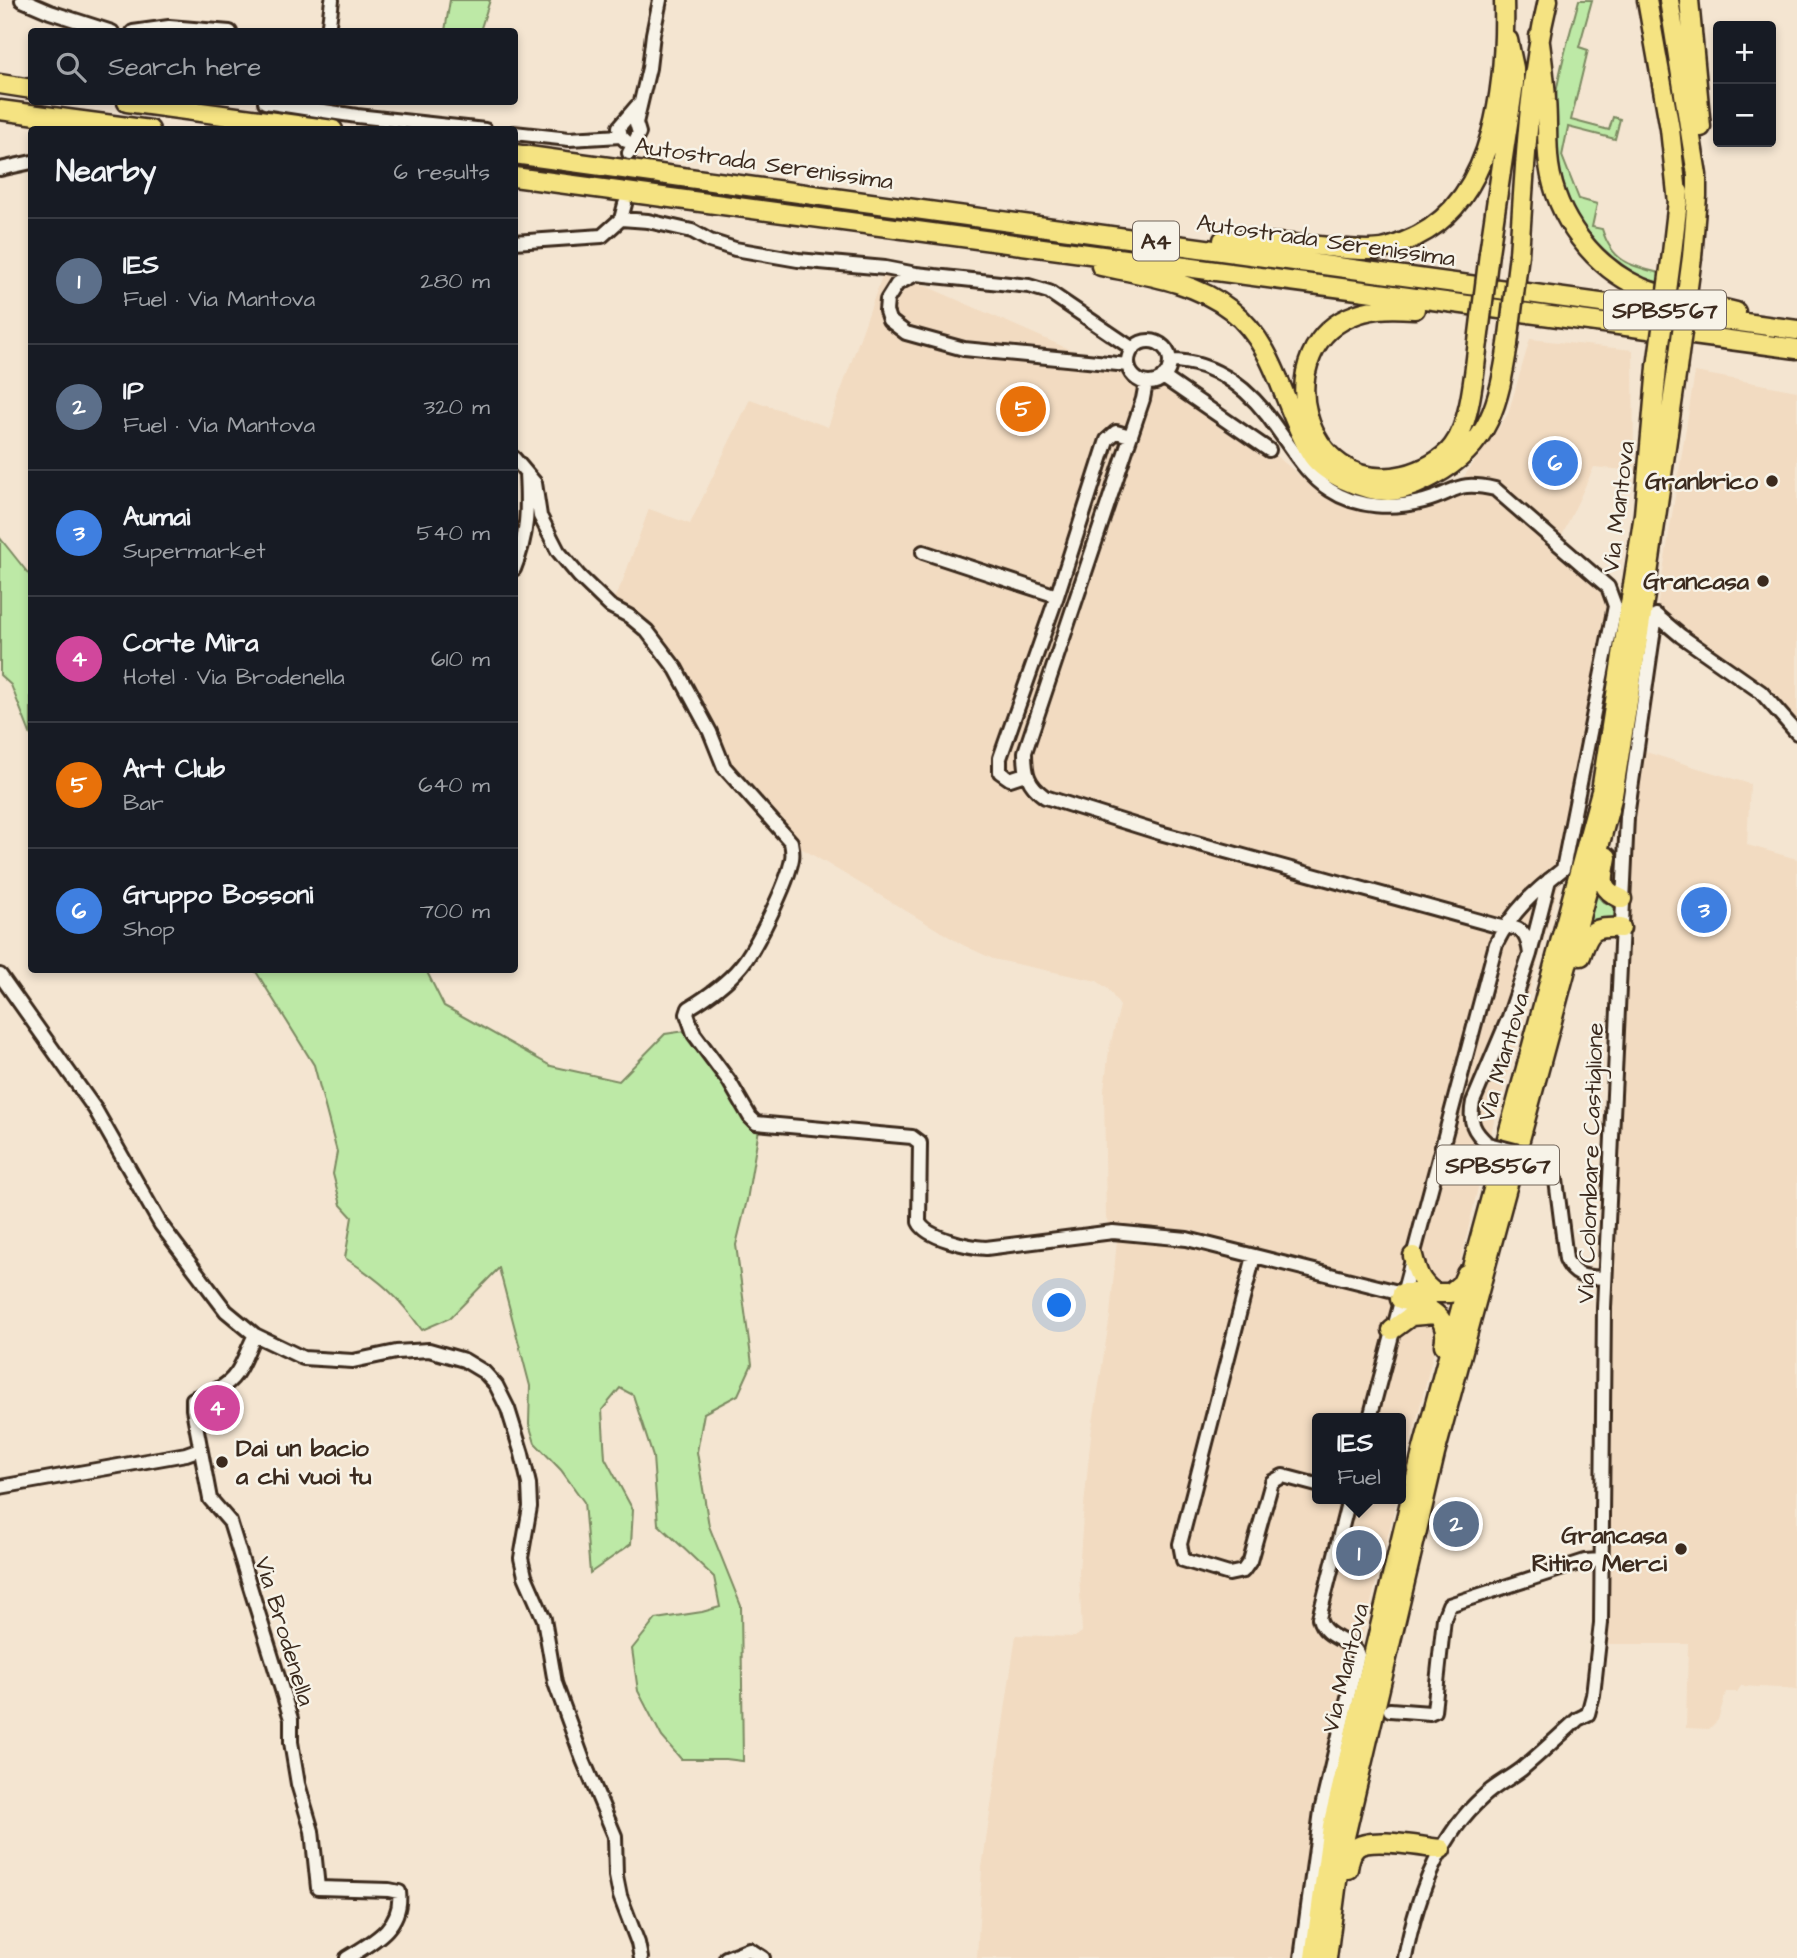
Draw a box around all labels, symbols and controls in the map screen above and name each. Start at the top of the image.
map controls [1713,21,1776,147]
button: + [1713,21,1776,84]
search box [28,28,518,105]
icon: search [52,48,90,86]
text: Search here [108,49,261,85]
button: − [1713,84,1776,147]
street label: Autostrada Serenissima [632,129,895,199]
text: Nearby [56,151,156,193]
text: 6 results [394,156,490,188]
street label: Autostrada Serenissima [1194,206,1457,276]
road number: A4 [1133,222,1179,260]
text: IES [123,247,159,283]
text: 1 [78,265,80,297]
text: 280 m [420,265,490,297]
text: Fuel · Via Mantova [123,283,315,315]
road number: SPBS567 [1604,290,1726,330]
text: IP [123,373,144,409]
pin: 5 [1000,383,1046,435]
text: 2 [72,391,86,423]
text: 320 m [424,391,490,423]
text: Fuel · Via Mantova [123,409,315,441]
pin: 6 [1532,437,1578,489]
street label: Via Mantova [1594,439,1644,575]
place label: Granbrico [1645,465,1759,499]
marker: Granbrico [1764,473,1780,489]
text: Aumai [123,499,190,535]
text: 3 [73,517,85,549]
text: 540 m [416,517,490,549]
text: Supermarket [123,535,266,567]
place label: Grancasa [1643,565,1750,599]
marker: Grancasa [1755,573,1771,589]
text: Corte Mira [123,625,258,661]
text: 4 [71,643,87,675]
text: 610 m [431,643,490,675]
text: Hotel · Via Brodenella [123,661,345,693]
text: Art Club [123,751,225,787]
text: 5 [71,769,87,801]
text: 640 m [418,769,490,801]
text: Bar [123,787,164,819]
text: Gruppo Bossoni [123,877,313,913]
pin: 3 [1681,884,1727,936]
text: 6 [72,895,86,927]
text: 700 m [420,895,490,927]
text: Shop [123,913,175,945]
street label: Via Mantova [1469,989,1539,1126]
street label: Via Colombare Castiglione [1569,1022,1614,1304]
road number: SPBS567 [1437,1146,1559,1184]
your location [1042,1288,1076,1322]
pin: 4 [194,1382,240,1434]
popup [1312,1413,1406,1504]
text: IES [1337,1425,1373,1461]
place label: Dai un bacio a chi vuoi tu [235,1432,371,1494]
marker: Dai un bacio a chi vuoi tu [214,1454,230,1470]
text: Fuel [1337,1461,1381,1493]
pin: 2 [1433,1498,1479,1550]
place label: Grancasa Ritiro Merci [1532,1519,1668,1581]
pin: 1 [1336,1527,1382,1579]
marker: Grancasa Ritiro Merci [1673,1541,1689,1557]
street label: Via Brodenella [245,1553,323,1710]
street label: Via Mantova [1313,1600,1378,1737]

